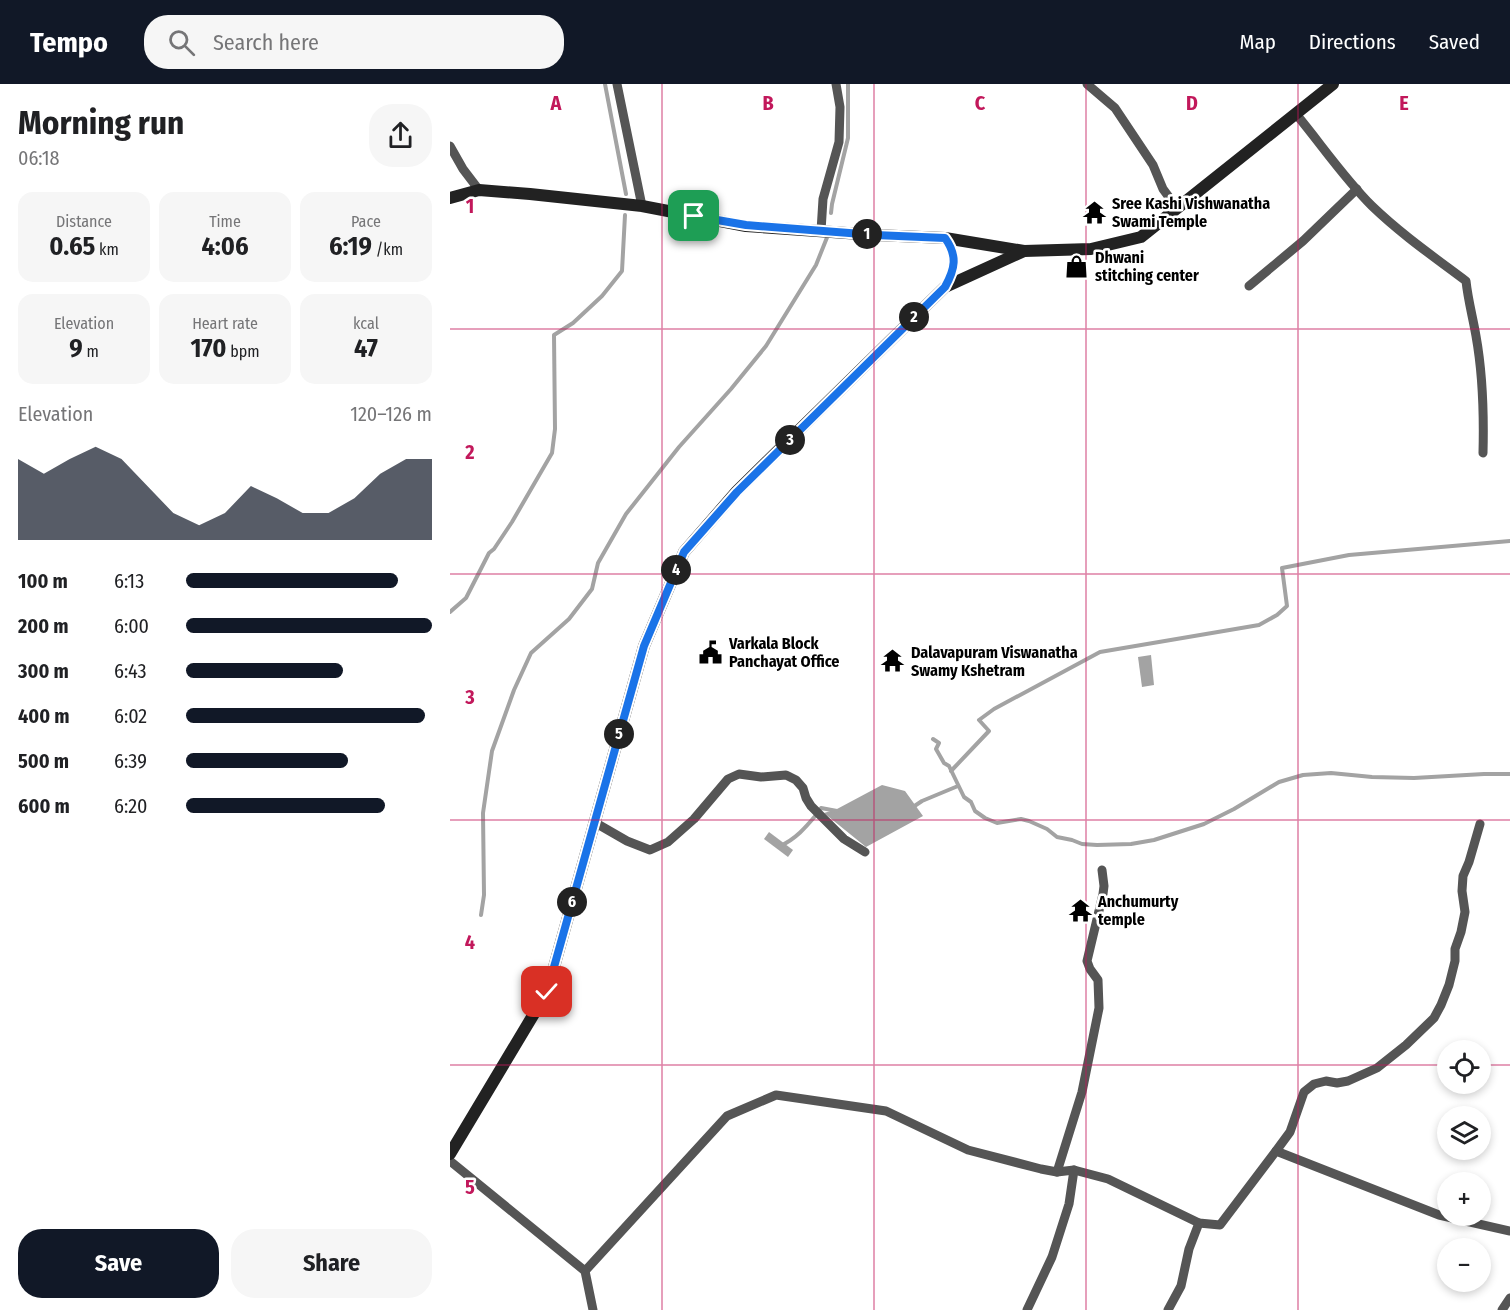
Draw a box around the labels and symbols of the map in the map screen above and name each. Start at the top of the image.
text: A [550,91,563,115]
text: B [762,91,774,115]
text: C [975,91,986,115]
text: D [1186,91,1198,115]
text: E [1399,91,1409,115]
pin [668,190,719,241]
text: 1 [466,194,474,218]
place label: Sree Kashi Vishwanatha Swami Temple [1112,194,1270,231]
temple icon: Sree Kashi Vishwanatha Swami Temple [1081,199,1107,225]
pin: 1 [852,219,882,249]
place label: Dhwani stitching center [1095,248,1199,285]
shop icon: Dhwani stitching center [1064,253,1090,279]
pin: 2 [899,302,929,332]
pin: 3 [775,425,805,455]
text: 2 [464,440,475,464]
pin: 4 [661,555,691,585]
place label: Varkala Block Panchayat Office [728,634,839,671]
public building icon: Varkala Block Panchayat Office [698,639,724,665]
place label: Dalavapuram Viswanatha Swamy Kshetram [911,643,1078,680]
temple icon: Dalavapuram Viswanatha Swamy Kshetram [880,648,906,674]
text: 3 [464,685,475,709]
pin: 5 [604,719,634,749]
pin: 6 [557,887,587,917]
place label: Anchumurty temple [1097,892,1179,929]
temple icon: Anchumurty temple [1067,897,1093,923]
text: 4 [465,930,475,954]
pin [521,966,572,1017]
text: 5 [465,1175,475,1199]

